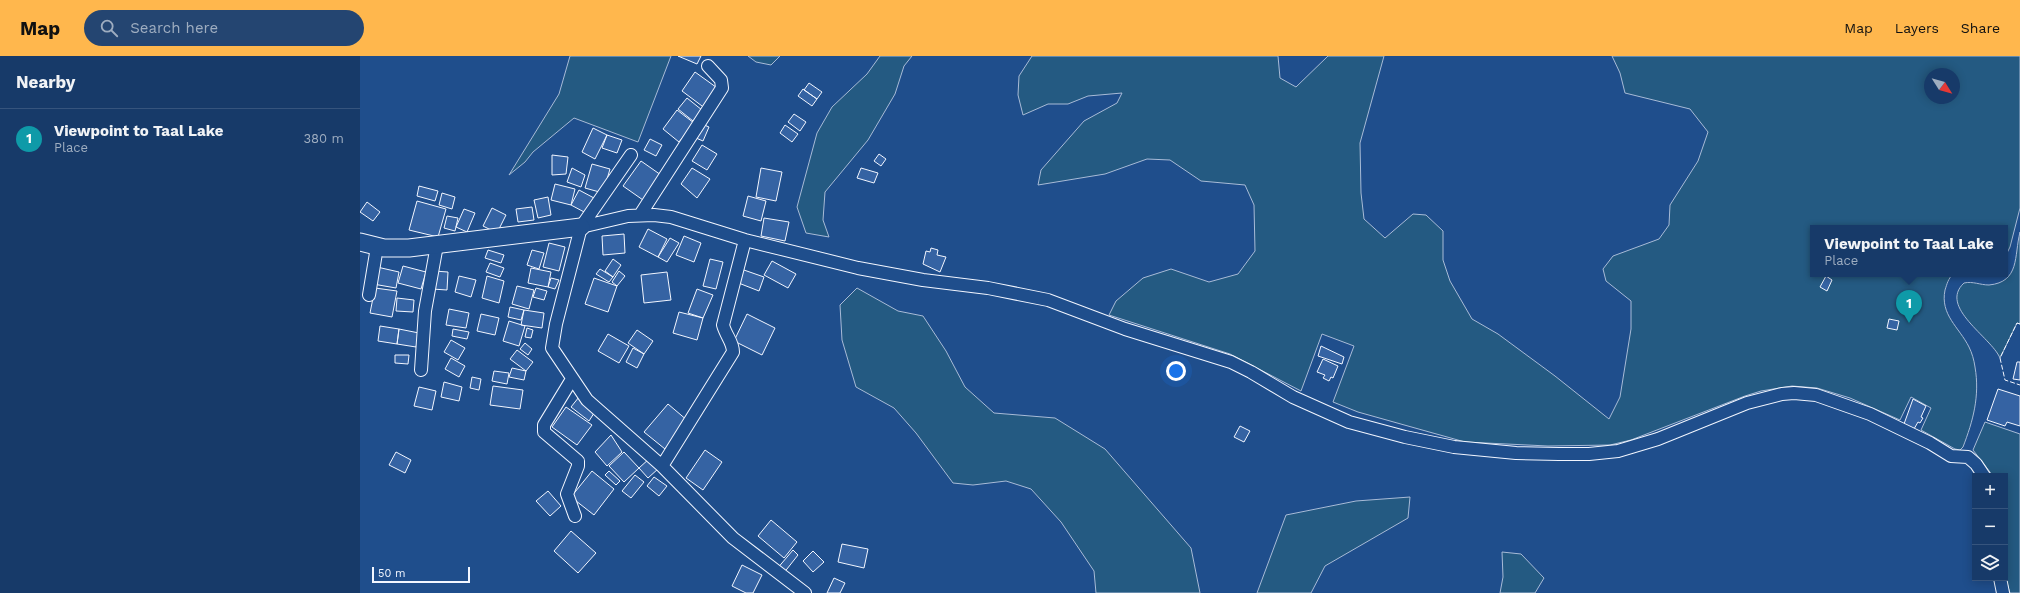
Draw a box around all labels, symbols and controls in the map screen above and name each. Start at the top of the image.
search box [84,10,364,46]
text: Map [20,17,60,40]
icon: search [98,17,120,39]
text: Search here [130,19,218,37]
text: Map [1844,20,1873,36]
text: Layers [1895,20,1939,36]
text: Share [1961,20,2000,36]
north arrow [1924,68,1960,104]
text: Nearby [16,72,75,92]
text: Viewpoint to Taal Lake [54,122,223,140]
text: 1 [26,131,32,146]
text: 380 m [304,131,344,146]
text: Place [54,140,88,155]
popup [1810,225,2008,277]
text: Viewpoint to Taal Lake [1824,235,1994,253]
text: Place [1824,253,1858,268]
pin: 1 [1896,290,1922,323]
your location [1166,361,1186,381]
map controls [1972,473,2008,581]
button: + [1972,473,2008,509]
button: − [1972,509,2008,545]
button: layers [1972,545,2008,581]
scale bar [372,565,470,584]
text: 50 m [378,567,405,580]

